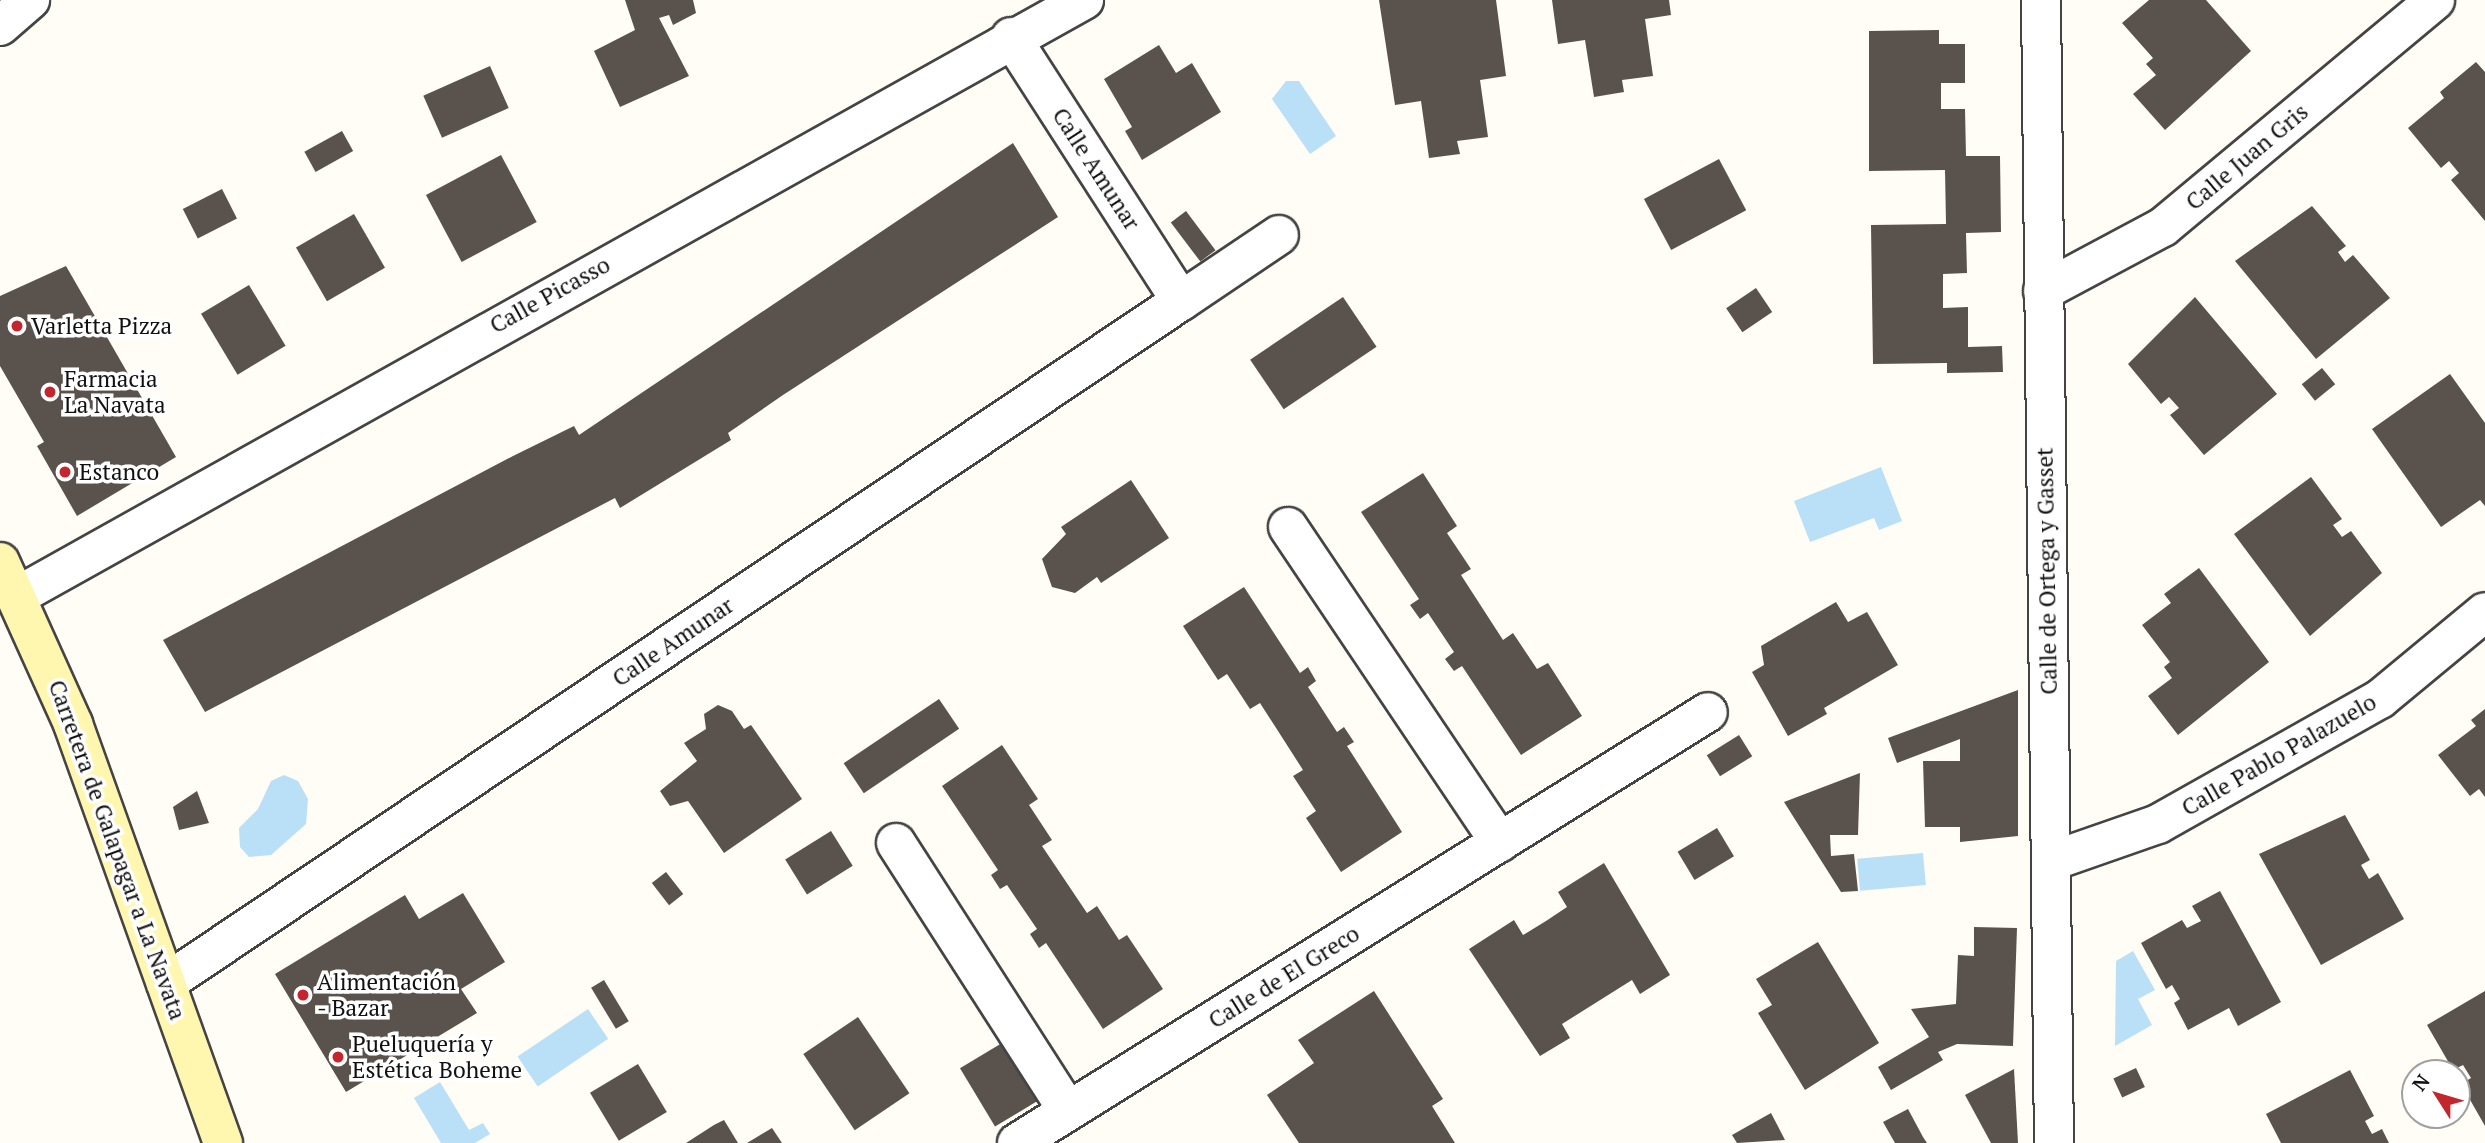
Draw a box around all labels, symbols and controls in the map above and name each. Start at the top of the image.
street label: Calle Juan Gris [2180,98,2314,216]
street label: Calle Amunar [1046,103,1146,235]
street label: Calle Picasso [485,251,615,339]
place label: Varletta Pizza [31,312,172,340]
marker: Varletta Pizza [9,318,25,334]
place label: Farmacia La Navata [64,365,166,419]
marker: Farmacia La Navata [42,384,58,400]
street label: Calle de Ortega y Gasset [2031,447,2063,695]
place label: Estanco [79,458,159,486]
marker: Estanco [57,464,73,480]
street label: Calle Amunar [607,591,739,693]
street label: Carretera de Galapagar a La Navata [43,676,191,1024]
street label: Calle Pablo Palazuelo [2177,688,2381,822]
street label: Calle de El Greco [1204,920,1364,1034]
place label: Alimentación - Bazar [317,968,456,1022]
marker: Alimentación - Bazar [295,987,311,1003]
place label: Pueluquería y Estética Boheme [352,1030,522,1084]
marker: Pueluquería y Estética Boheme [330,1049,346,1065]
north arrow [2401,1059,2471,1129]
text: N [2406,1069,2435,1096]

